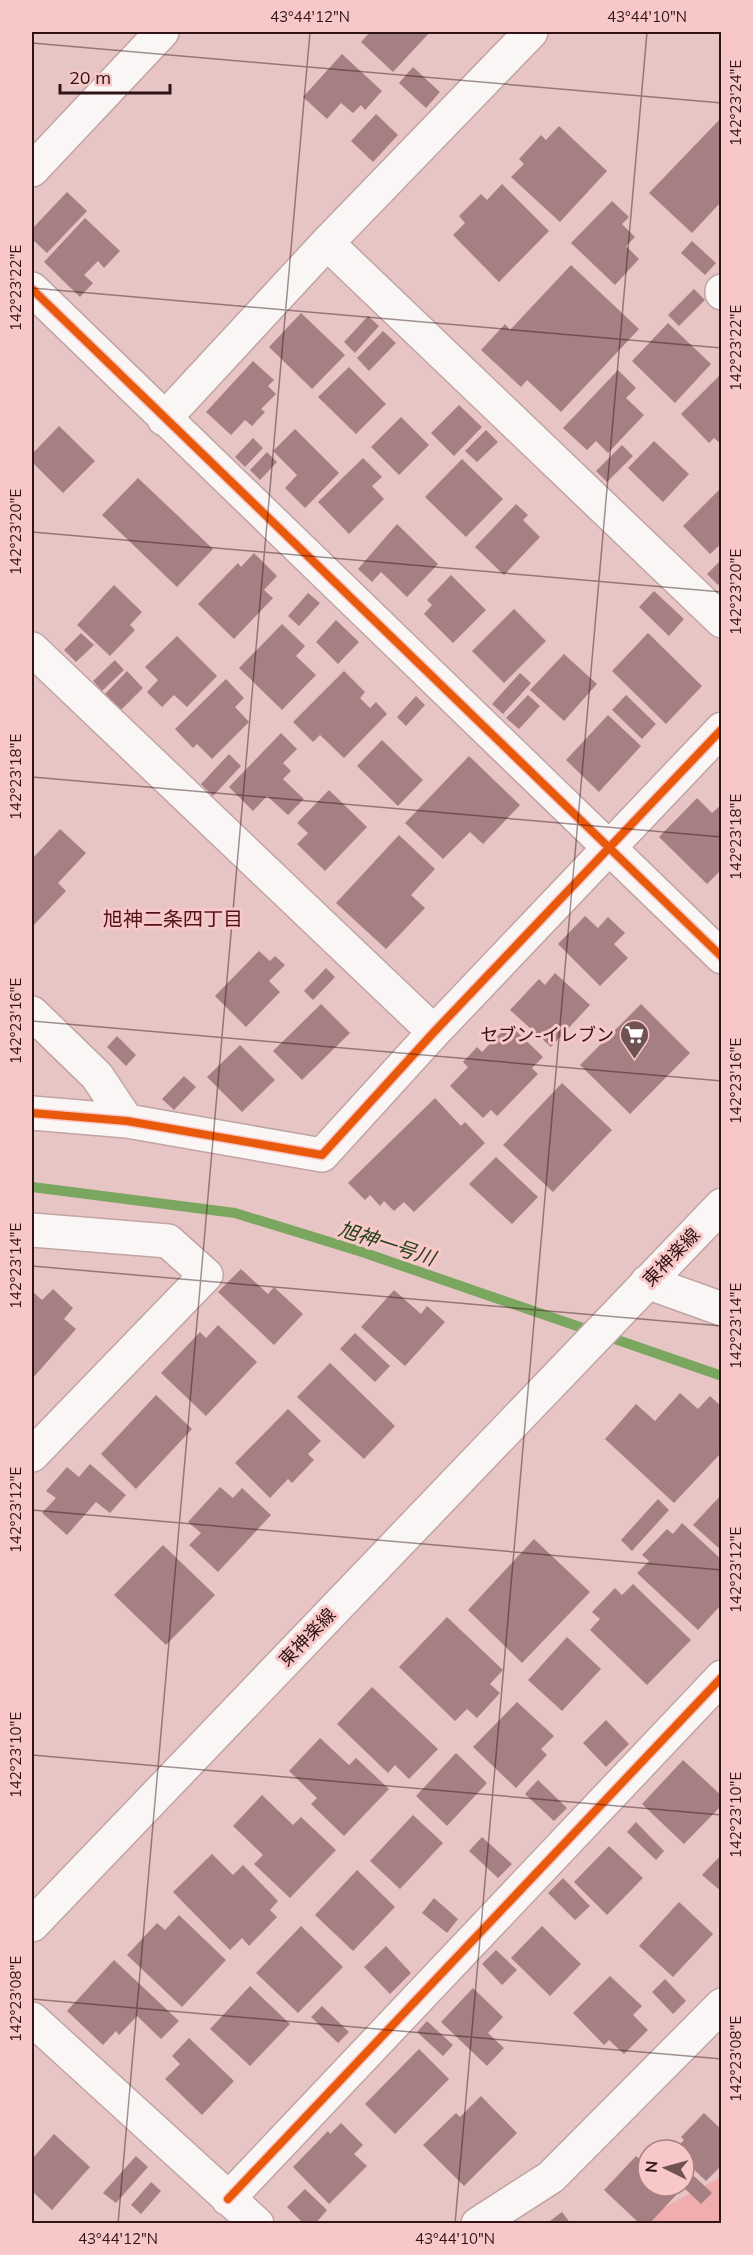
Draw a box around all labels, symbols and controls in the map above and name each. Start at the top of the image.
text: 43°44'12"N [270,7,350,26]
text: 43°44'10"N [607,7,687,26]
scale bar [60,57,170,95]
text: 142°23'24"E [726,60,745,146]
text: 20 m [69,66,111,89]
text: 142°23'22"E [6,245,25,331]
text: 142°23'22"E [726,305,745,391]
text: 142°23'20"E [6,489,25,575]
text: 142°23'20"E [726,549,745,635]
text: 142°23'18"E [6,734,25,820]
text: 142°23'18"E [726,794,745,880]
district label: 旭神二条四丁目 [103,906,243,931]
text: 142°23'16"E [6,978,25,1064]
supermarket icon: セブン-イレブン [619,1018,651,1060]
place label: セブン-イレブン [480,1023,614,1046]
text: 142°23'16"E [726,1038,745,1124]
water label: 旭神一号川 [336,1216,440,1271]
text: 142°23'14"E [6,1223,25,1309]
street label: 東神楽線 [638,1223,704,1291]
text: 142°23'14"E [726,1283,745,1369]
text: 142°23'12"E [6,1467,25,1553]
text: 142°23'12"E [726,1527,745,1613]
street label: 東神楽線 [274,1603,340,1671]
text: 142°23'10"E [6,1712,25,1798]
text: 142°23'10"E [726,1772,745,1858]
text: 142°23'08"E [6,1956,25,2042]
text: 142°23'08"E [726,2016,745,2102]
north arrow [636,2138,696,2198]
text: N [641,2160,662,2174]
text: 43°44'12"N [78,2229,158,2248]
text: 43°44'10"N [415,2229,495,2248]

